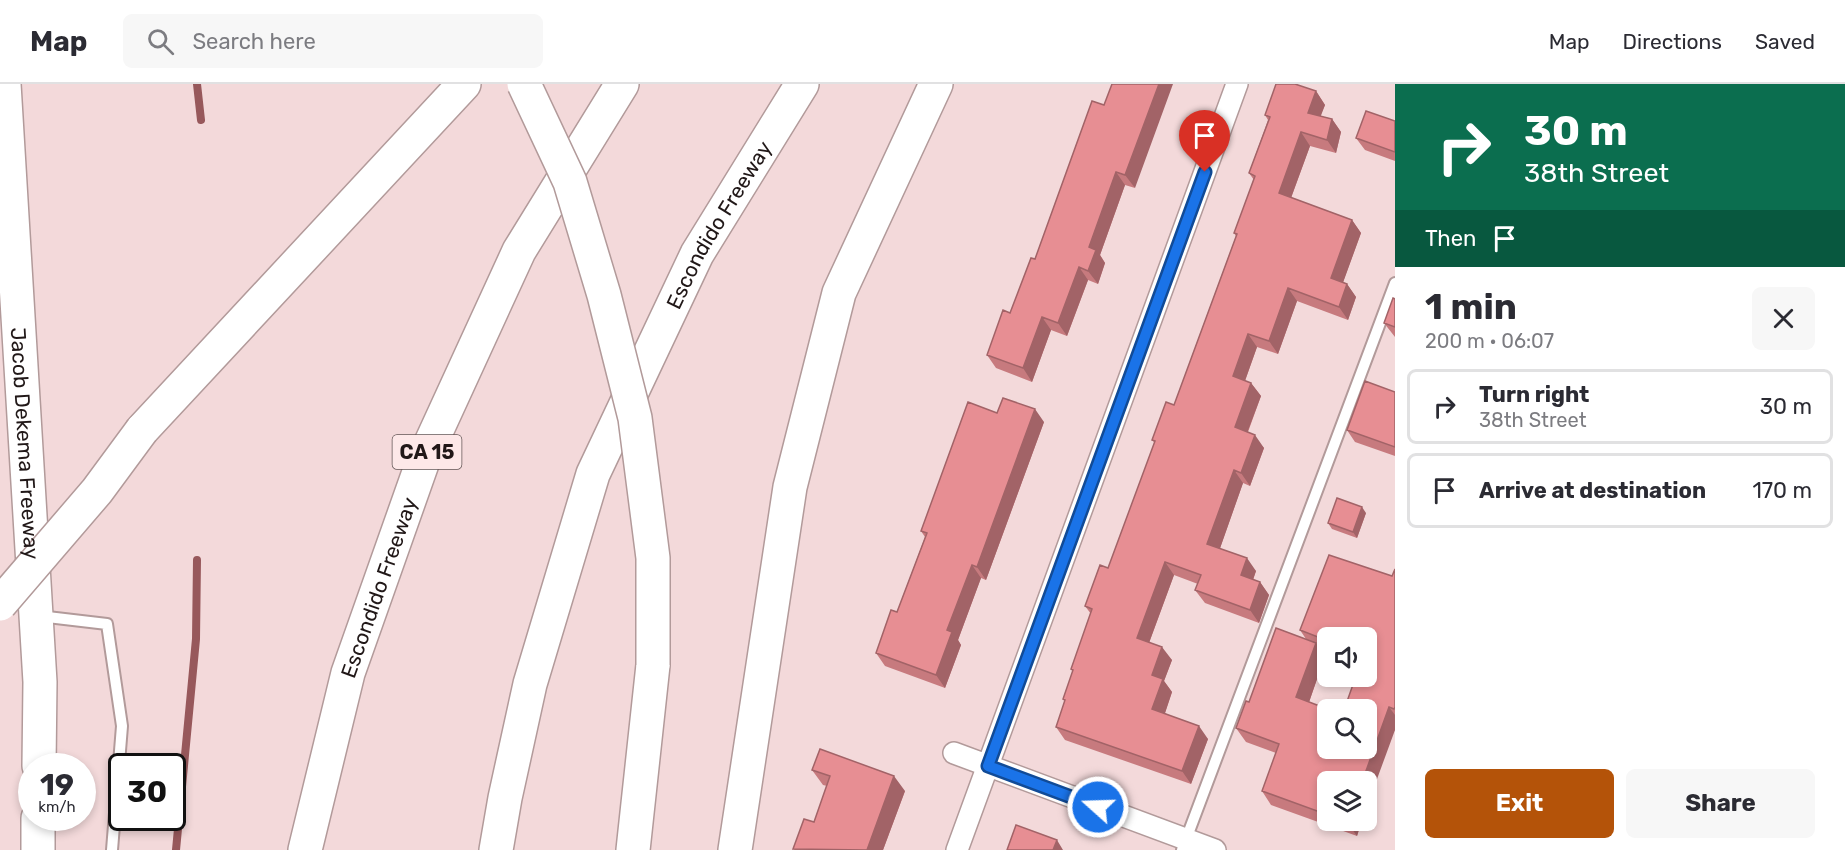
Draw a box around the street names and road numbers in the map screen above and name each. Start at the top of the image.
street label: Escondido Freeway [661,136,777,313]
street label: Jacob Dekema Freeway [6,327,45,560]
road number: CA 15 [392,435,462,469]
street label: Escondido Freeway [335,493,422,681]

